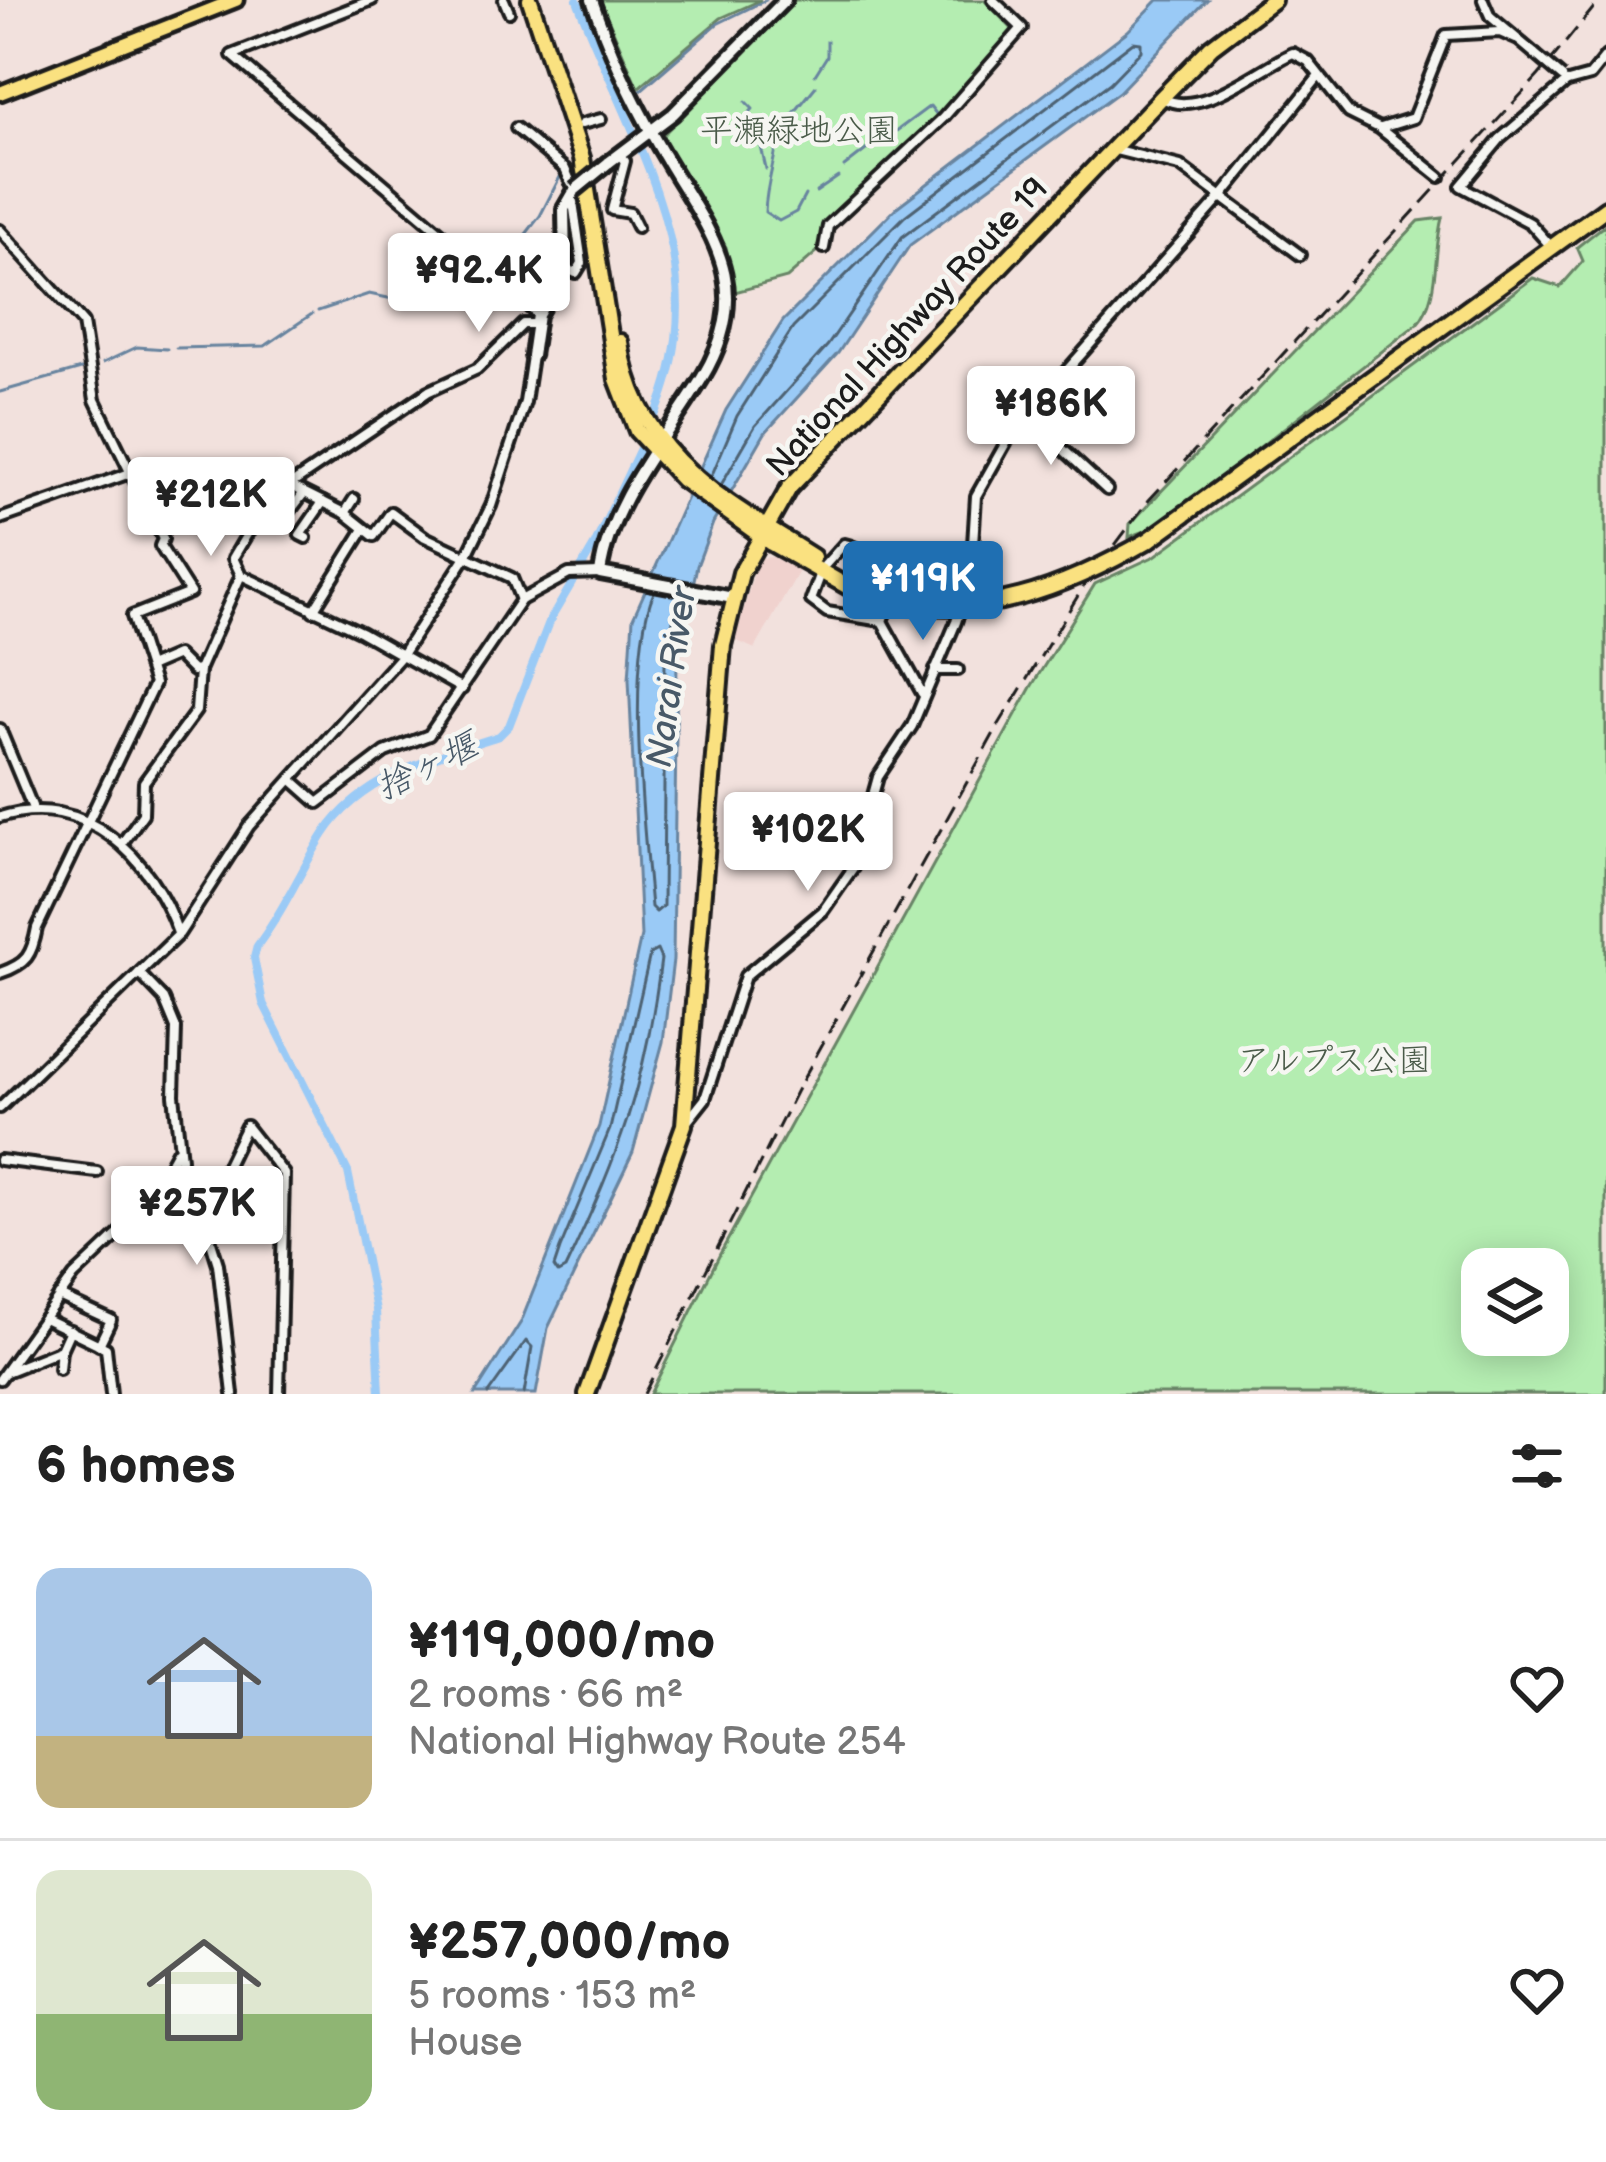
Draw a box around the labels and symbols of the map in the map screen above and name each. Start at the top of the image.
park label: 平瀬緑地公園 [700,111,898,151]
street label: National Highway Route 19 [758,169,1057,485]
pin: ¥92.4K [381,233,577,335]
pin: ¥186K [967,366,1135,468]
pin: ¥212K [127,457,295,559]
pin: ¥119K [839,541,1007,643]
water label: Narai River [639,582,707,770]
water label: 捨ヶ堰 [369,723,489,810]
pin: ¥102K [724,792,892,894]
park label: アルプス公園 [1237,1041,1431,1081]
pin: ¥257K [113,1166,281,1268]

